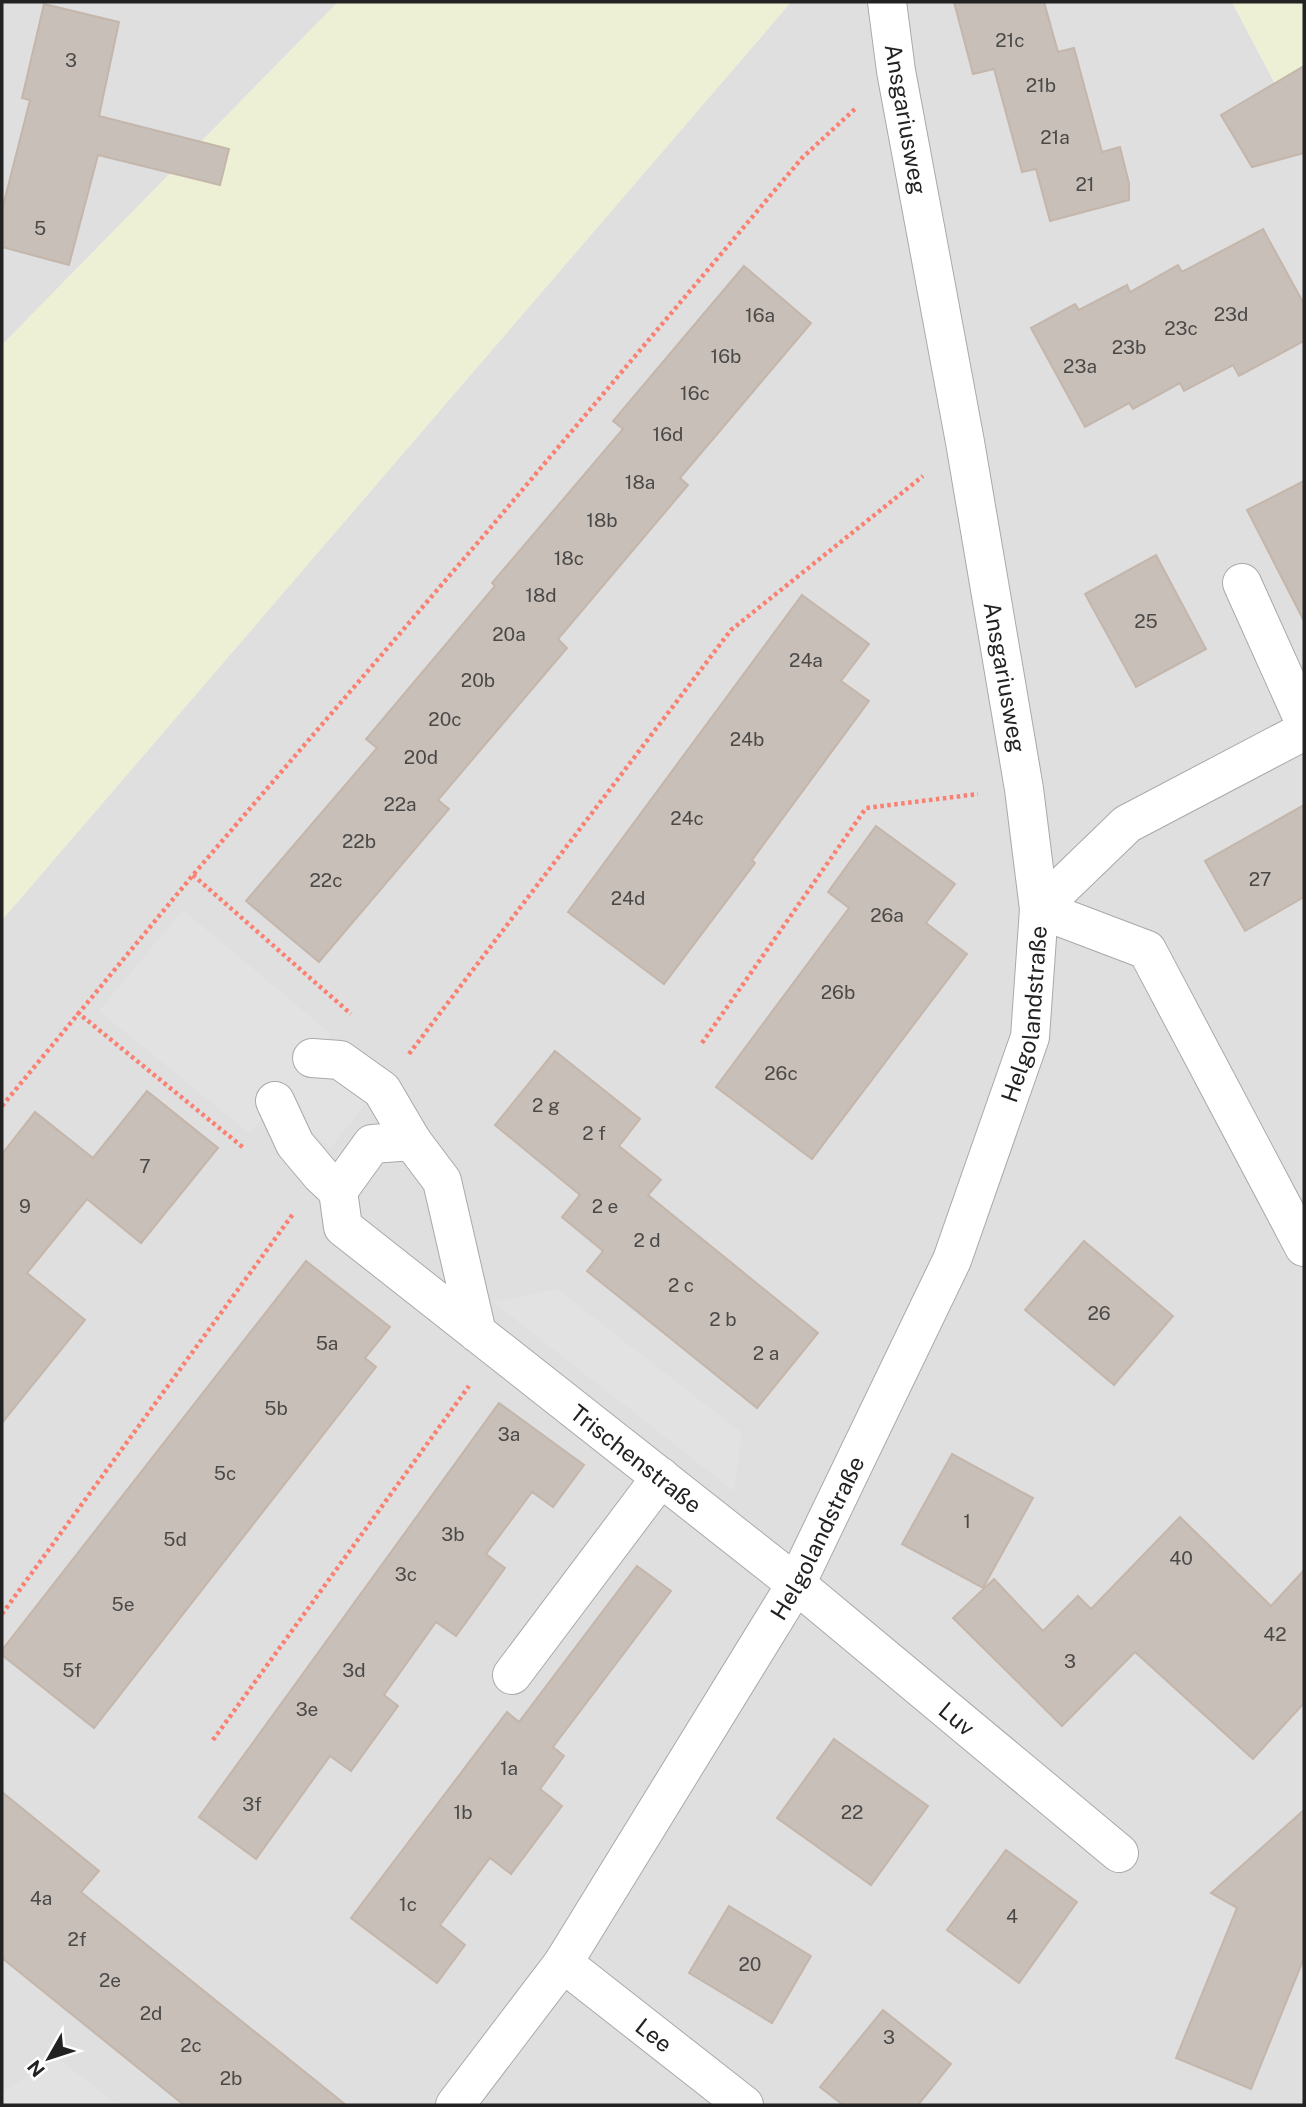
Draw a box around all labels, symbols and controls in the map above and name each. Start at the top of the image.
house number: 21c [995,29,1025,51]
street label: Ansgariusweg [879,42,933,196]
house number: 3 [65,49,77,71]
house number: 21b [1026,74,1056,96]
house number: 21a [1040,126,1070,148]
house number: 21 [1075,173,1095,195]
house number: 5 [34,217,46,239]
house number: 23d [1214,303,1248,325]
house number: 16a [745,304,775,326]
house number: 23c [1164,317,1198,339]
house number: 23b [1112,336,1146,358]
house number: 16b [711,345,741,367]
house number: 23a [1063,355,1097,377]
house number: 16c [680,382,710,404]
house number: 16d [653,423,683,445]
house number: 18a [625,471,655,493]
house number: 18b [586,509,618,531]
house number: 18c [554,547,584,569]
house number: 18d [525,584,557,606]
street label: Ansgariusweg [978,600,1032,754]
house number: 25 [1134,610,1158,632]
house number: 20a [492,623,526,645]
house number: 24a [789,649,823,671]
house number: 20b [461,669,495,691]
house number: 20c [428,708,462,730]
house number: 24b [730,728,764,750]
house number: 20d [404,746,438,768]
house number: 22a [383,793,417,815]
house number: 24c [670,807,704,829]
house number: 22b [342,830,376,852]
house number: 27 [1249,868,1271,890]
house number: 22c [310,869,342,891]
house number: 24d [611,887,645,909]
house number: 26a [870,904,904,926]
street label: Helgolandstraße [995,925,1051,1106]
house number: 26b [821,981,855,1003]
house number: 26c [764,1062,798,1084]
house number: 2 g [532,1094,560,1116]
house number: 2 f [582,1122,606,1144]
house number: 7 [139,1155,151,1177]
house number: 9 [19,1195,31,1217]
house number: 2 e [592,1195,618,1217]
house number: 2 d [633,1229,661,1251]
house number: 2 c [668,1274,694,1296]
house number: 26 [1087,1302,1111,1324]
house number: 2 b [709,1308,737,1330]
house number: 5a [316,1332,338,1354]
house number: 2 a [753,1342,779,1364]
house number: 5b [264,1397,288,1419]
street label: Trischenstraße [565,1398,707,1518]
house number: 3a [498,1423,520,1445]
street label: Helgolandstraße [764,1452,869,1624]
house number: 5c [214,1462,236,1484]
house number: 1 [963,1510,971,1532]
house number: 3b [441,1523,465,1545]
house number: 5d [163,1528,187,1550]
house number: 40 [1169,1547,1193,1569]
house number: 3c [395,1563,417,1585]
house number: 5e [112,1593,134,1615]
house number: 42 [1263,1623,1287,1645]
house number: 3 [1064,1650,1076,1672]
house number: 5f [62,1659,82,1681]
house number: 3d [342,1659,366,1681]
street label: Luv [934,1696,981,1741]
house number: 3e [296,1698,318,1720]
house number: 1a [500,1757,518,1779]
house number: 3f [242,1793,262,1815]
house number: 1b [453,1801,473,1823]
house number: 22 [841,1801,863,1823]
house number: 4a [30,1887,52,1909]
house number: 1c [399,1893,417,1915]
house number: 4 [1006,1905,1018,1927]
house number: 2f [68,1928,86,1950]
house number: 20 [739,1953,761,1975]
house number: 2e [99,1969,121,1991]
house number: 2d [140,2002,162,2024]
street label: Lee [631,2012,678,2057]
north arrow [14,2023,84,2093]
house number: 3 [883,2026,895,2048]
house number: 2c [180,2034,202,2056]
text: N [23,2056,49,2081]
house number: 2b [220,2067,242,2089]

